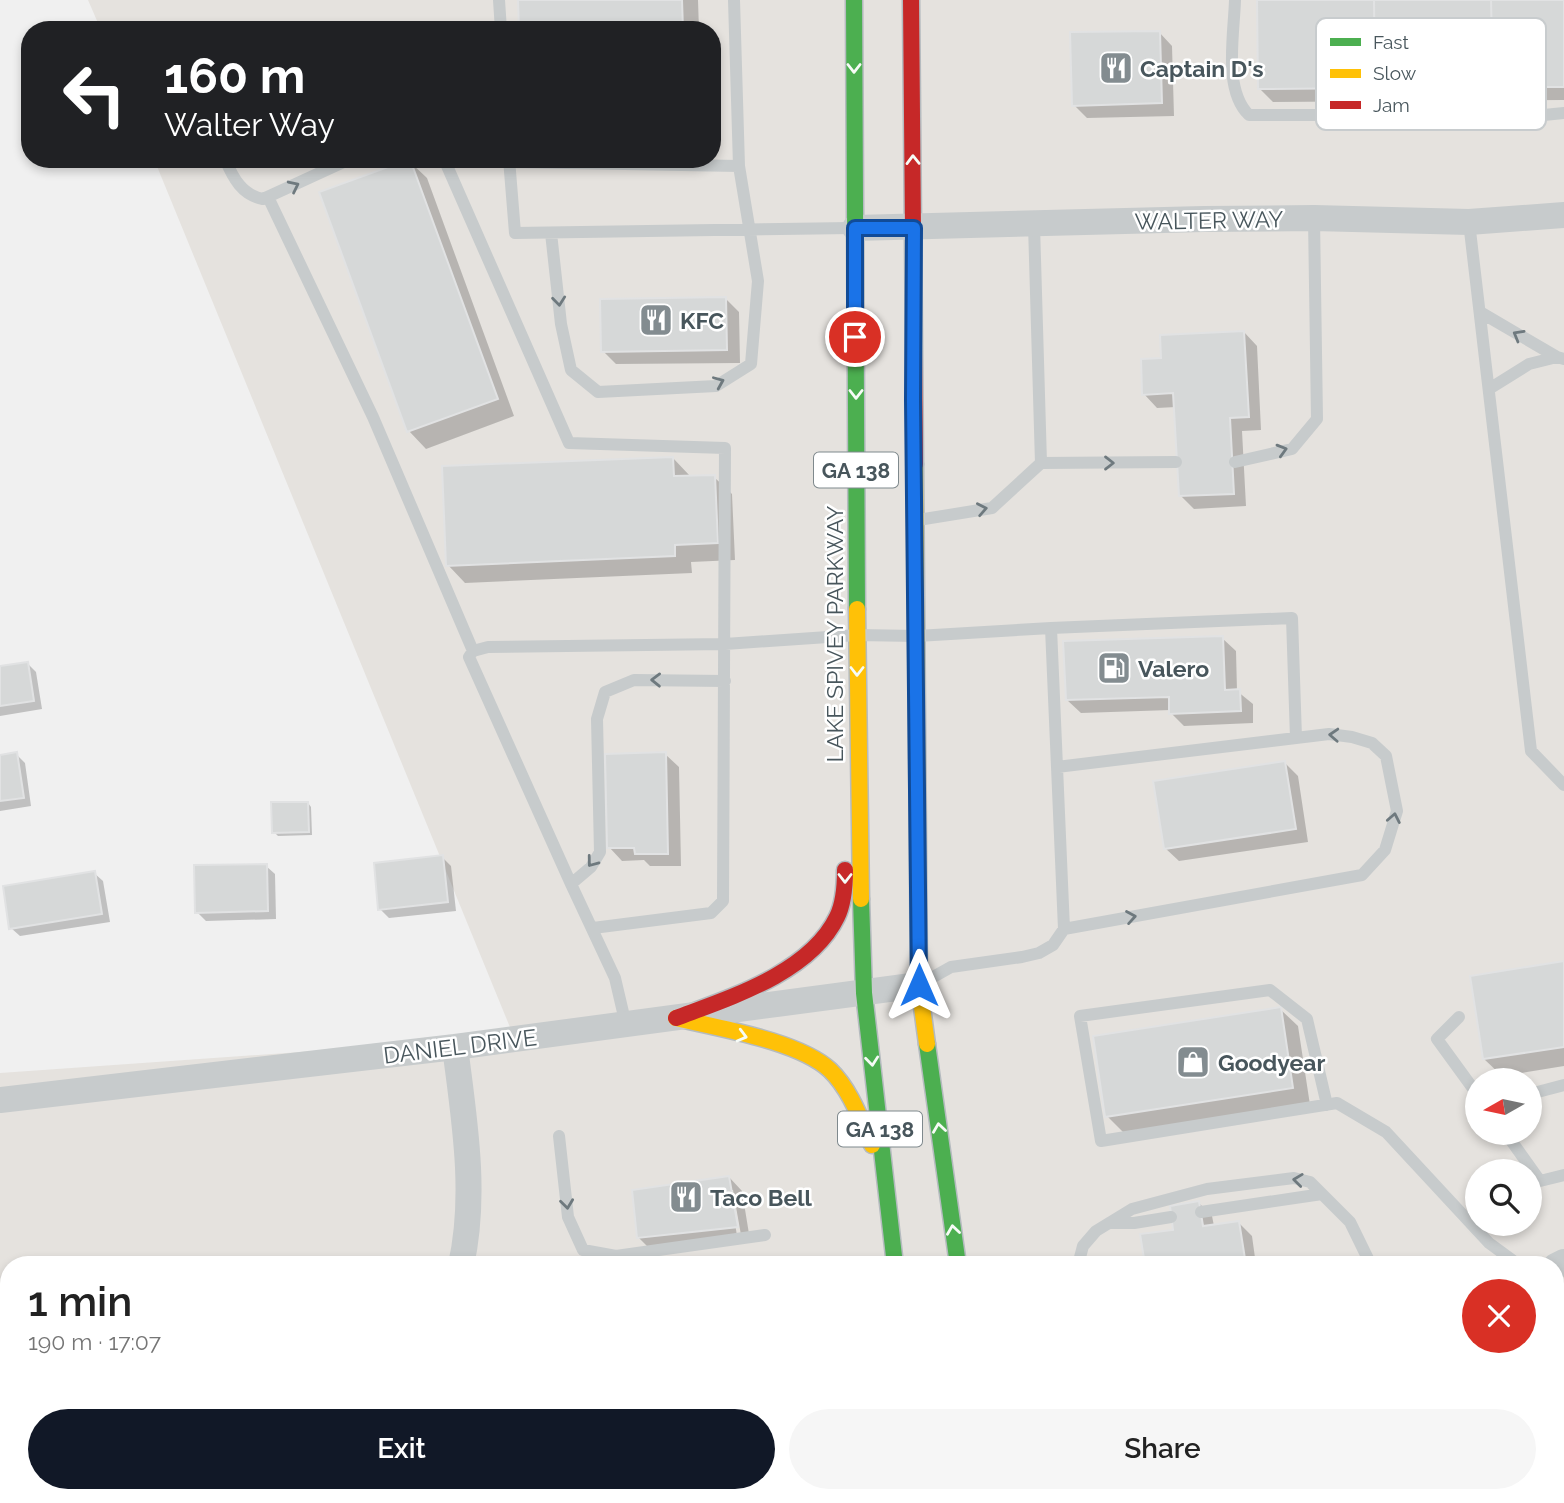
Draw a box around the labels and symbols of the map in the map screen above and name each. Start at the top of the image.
legend [1316,18,1546,130]
text: Fast [1373,31,1409,53]
restaurant icon: Captain D's [1097,49,1135,87]
place label: Captain D's [1140,55,1264,82]
text: Slow [1373,62,1417,84]
one-way arrow [846,63,862,74]
text: Jam [1373,94,1410,116]
one-way arrow [905,154,921,165]
one-way arrow [287,180,299,194]
street label: WALTER WAY [1134,205,1284,235]
one-way arrow [551,295,566,307]
restaurant icon: KFC [637,301,675,339]
place label: KFC [680,307,724,334]
pin [825,307,885,367]
one-way arrow [1513,330,1525,343]
one-way arrow [712,376,724,390]
one-way arrow [848,389,864,400]
one-way arrow [1276,444,1288,459]
road number: GA 138 [814,452,898,488]
one-way arrow [1104,455,1114,471]
one-way arrow [976,503,988,518]
street label: LAKE SPIVEY PARKWAY [821,505,848,763]
fuel station icon: Valero [1095,649,1133,687]
place label: Valero [1138,655,1209,682]
one-way arrow [849,666,865,676]
one-way arrow [651,672,661,688]
one-way arrow [1329,728,1340,743]
one-way arrow [1385,812,1400,824]
one-way arrow [588,854,601,867]
one-way arrow [837,873,853,883]
one-way arrow [1126,910,1137,925]
position arrow [882,948,956,1022]
street label: DANIEL DRIVE [382,1023,538,1069]
one-way arrow [736,1027,748,1042]
shop icon: Goodyear [1174,1043,1212,1081]
place label: Goodyear [1218,1049,1326,1076]
one-way arrow [864,1056,879,1067]
north arrow [1465,1068,1542,1144]
road number: GA 138 [838,1112,922,1146]
one-way arrow [932,1122,947,1134]
one-way arrow [1292,1173,1304,1188]
restaurant icon: Taco Bell [667,1178,705,1216]
place label: Taco Bell [710,1184,812,1211]
one-way arrow [559,1198,574,1210]
one-way arrow [946,1225,961,1236]

